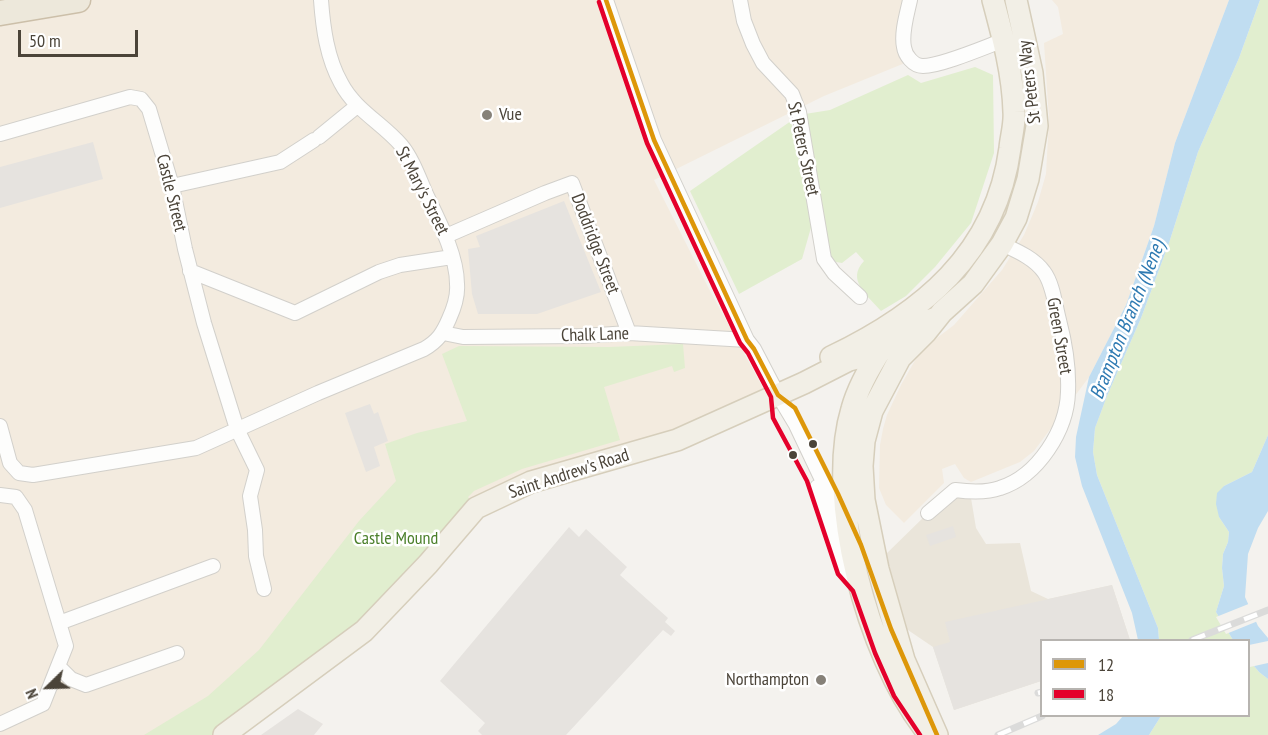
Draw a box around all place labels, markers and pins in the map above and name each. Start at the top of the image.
place label: Vue [499,104,522,126]
marker: Vue [480,108,494,122]
unlabelled marker [807,438,819,450]
unlabelled marker [787,449,799,461]
place label: Northampton [726,669,809,691]
marker: Northampton [814,673,828,687]

